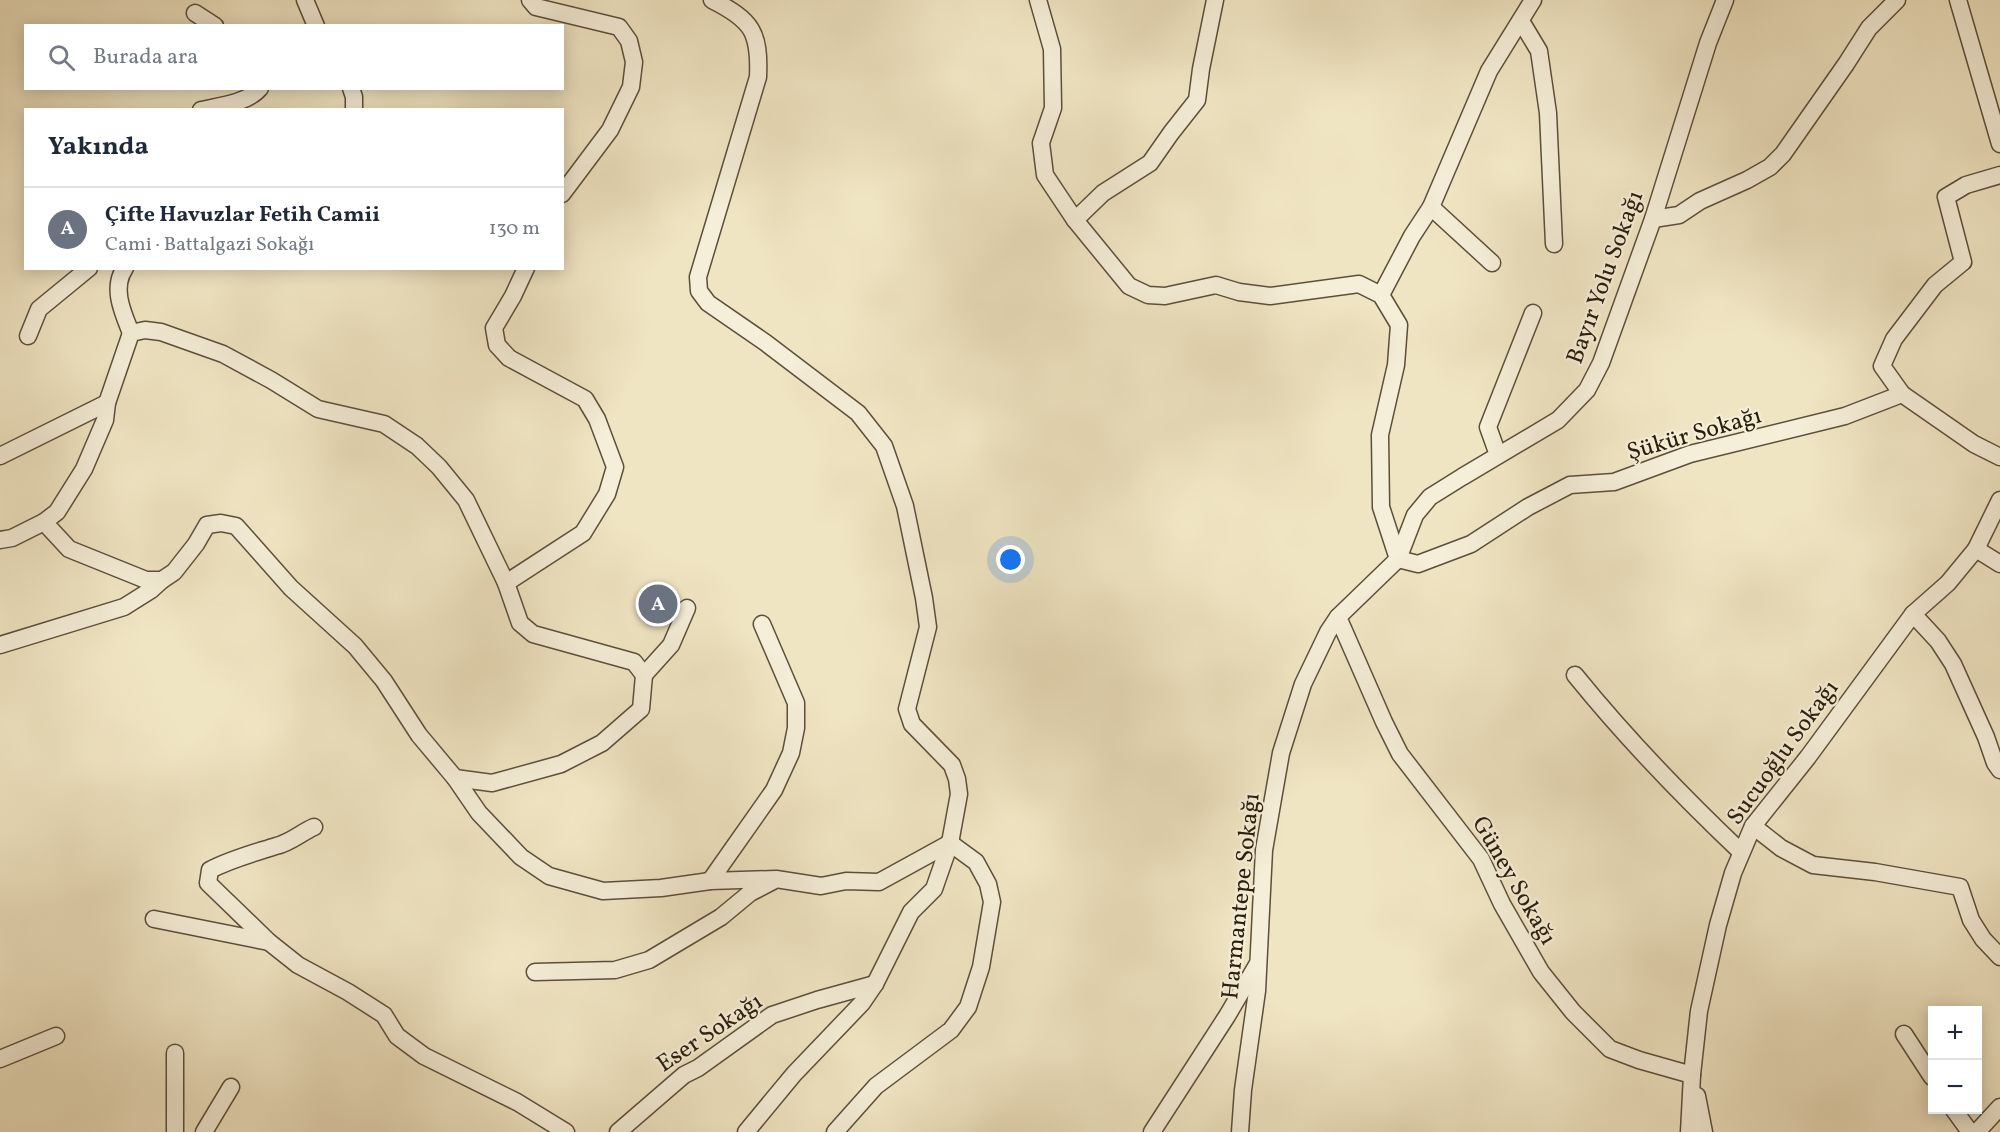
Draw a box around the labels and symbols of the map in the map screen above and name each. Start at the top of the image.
street label: Bayır Yolu Sokağı [1559,186,1653,369]
street label: Şükür Sokağı [1623,399,1766,470]
your location [996,545,1025,574]
pin: A [638,582,678,626]
street label: Sucuoğlu Sokağı [1719,674,1848,833]
street label: Harmantepe Sokağı [1214,791,1270,1001]
street label: Güney Sokağı [1463,810,1564,952]
street label: Eser Sokağı [650,986,770,1082]

